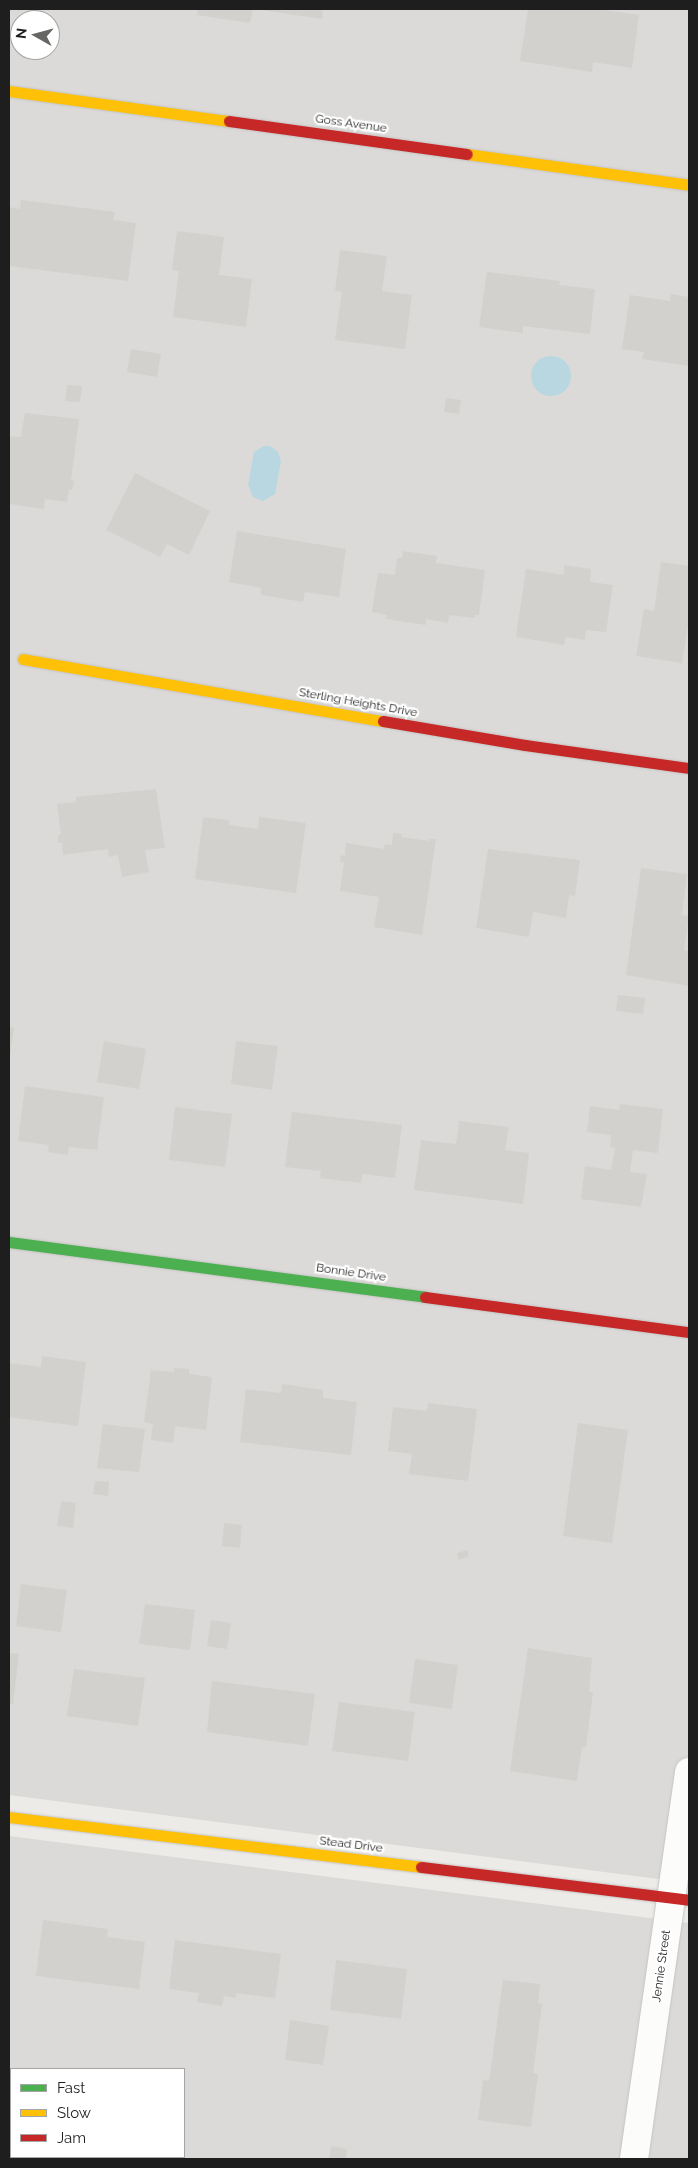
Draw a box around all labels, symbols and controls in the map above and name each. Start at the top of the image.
north arrow [10,10,60,60]
text: N [13,27,30,40]
street label: Goss Avenue [314,112,388,136]
street label: Sterling Heights Drive [298,685,418,721]
street label: Bonnie Drive [315,1261,387,1285]
street label: Stead Drive [318,1834,384,1856]
street label: Jennie Street [650,1929,674,2003]
legend [10,2068,185,2158]
text: Fast [57,2079,85,2097]
text: Slow [57,2104,91,2122]
text: Jam [57,2129,86,2147]

